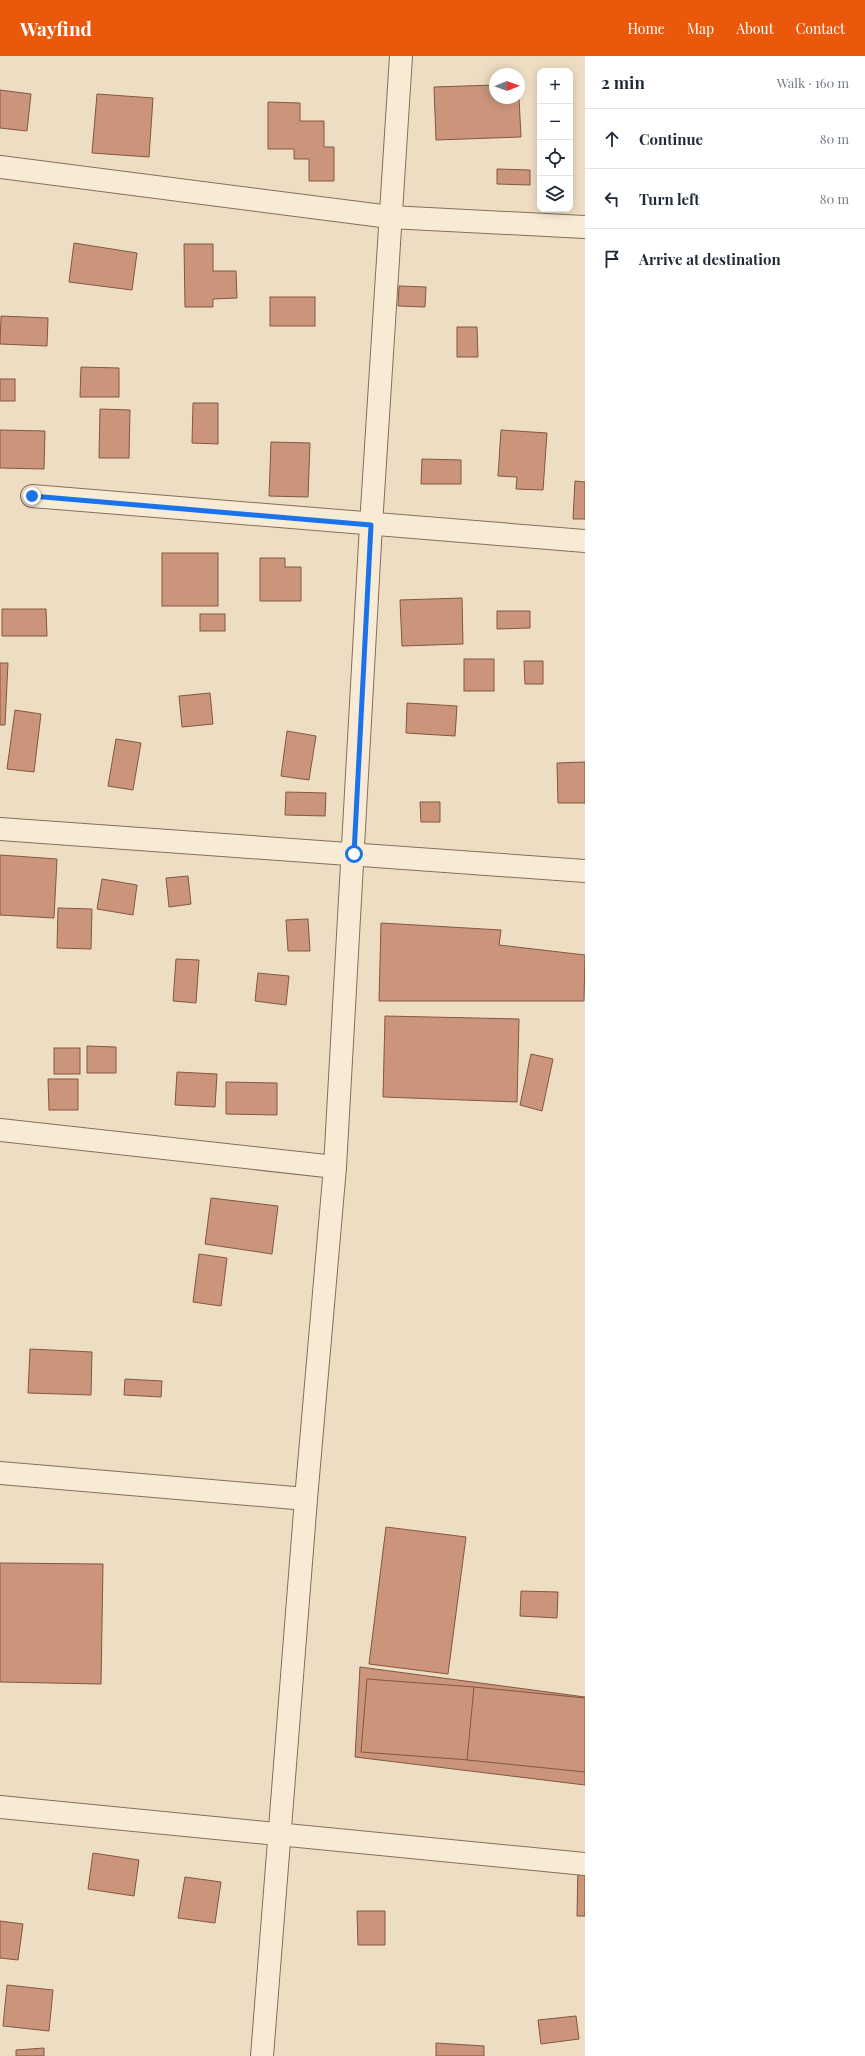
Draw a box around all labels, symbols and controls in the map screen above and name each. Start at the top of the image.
text: Wayfind [20,15,92,41]
text: Home [627,19,665,38]
text: Map [687,19,714,38]
text: About [736,19,774,38]
text: Contact [796,19,845,38]
north arrow [489,68,525,104]
map controls [537,68,573,212]
button: + [537,68,573,104]
text: 2 min [601,71,645,93]
text: Walk · 160 m [777,74,849,91]
button: − [537,104,573,140]
icon: ahead [601,128,623,150]
text: Continue [639,129,703,149]
text: 80 m [820,130,849,147]
button: locate [537,140,573,176]
button: layers [537,176,573,212]
icon: left [601,188,623,210]
text: Turn left [639,189,700,209]
text: 80 m [820,190,849,207]
icon: arrive [601,248,623,270]
text: Arrive at destination [639,249,781,269]
route end [23,487,41,505]
route start [345,845,363,863]

